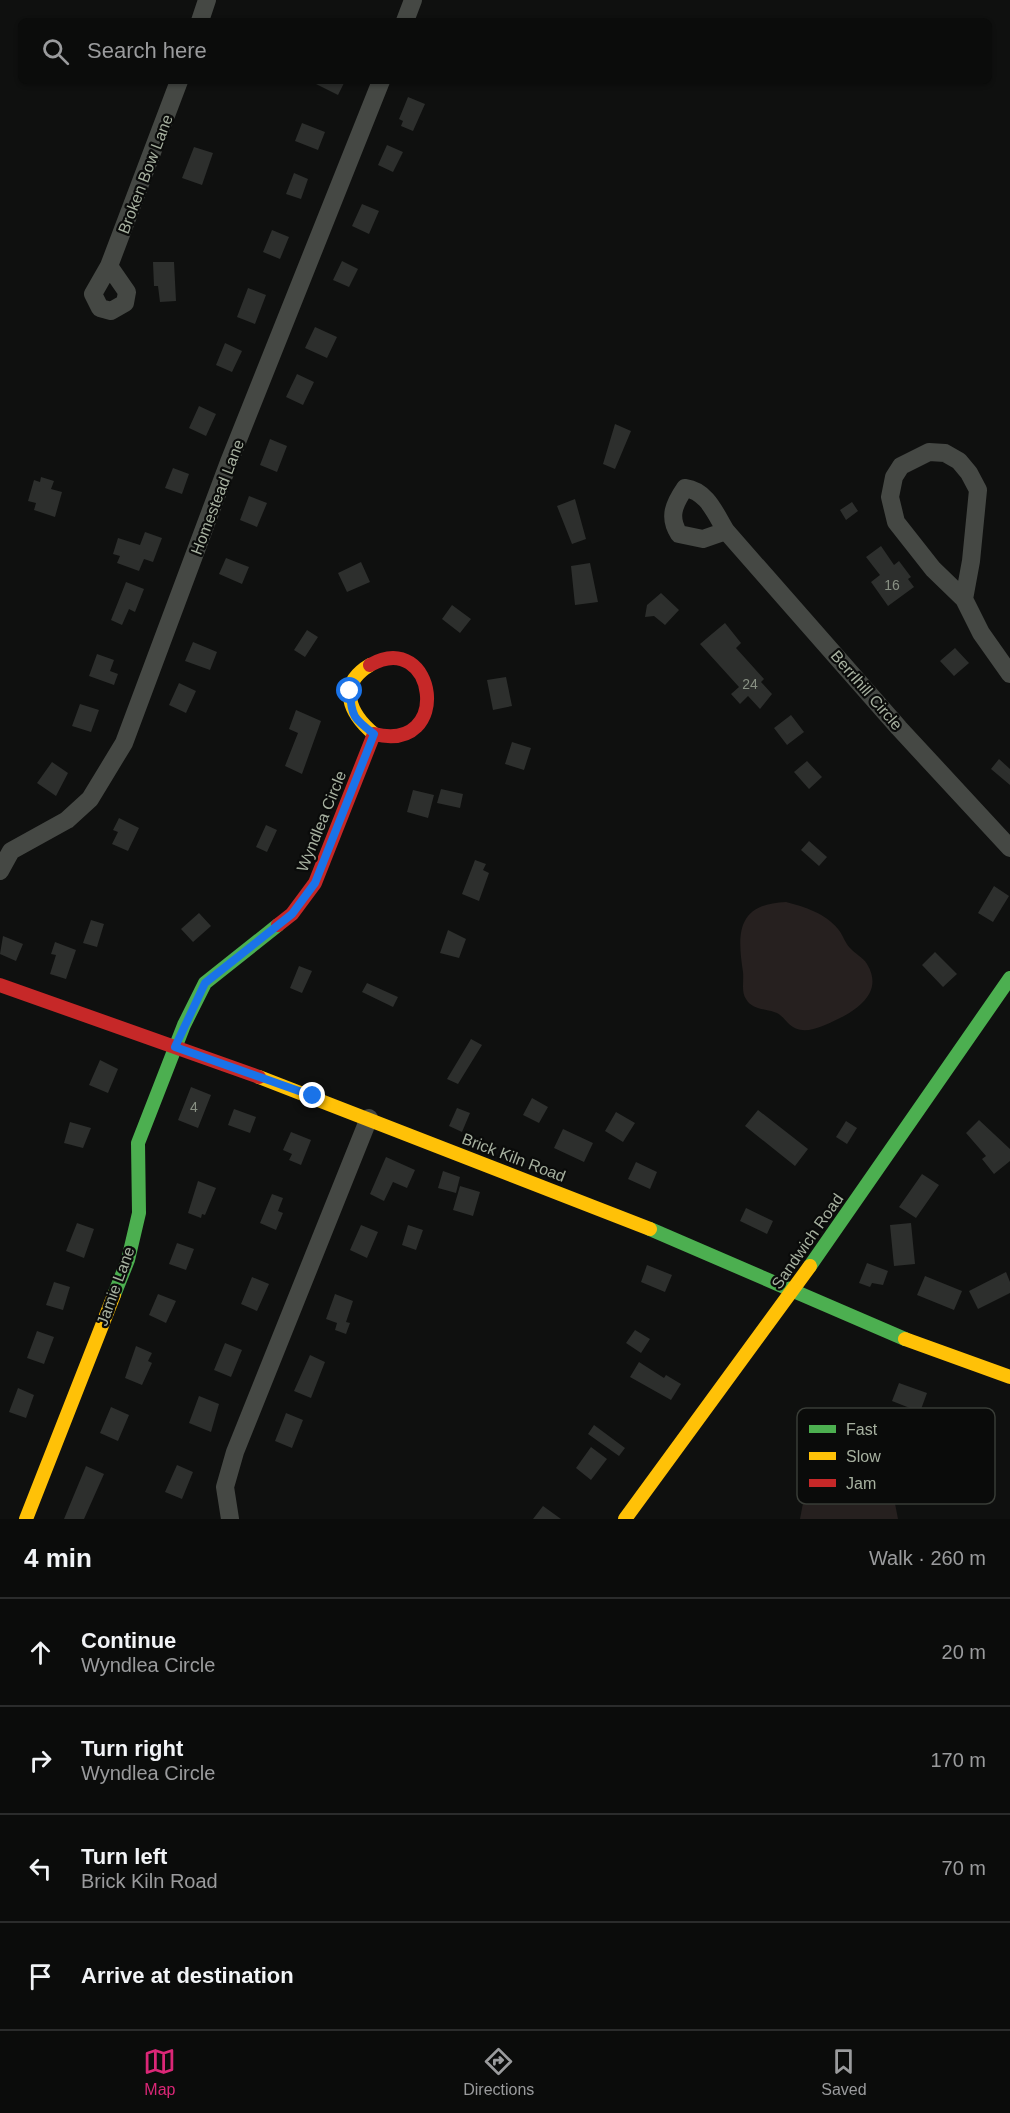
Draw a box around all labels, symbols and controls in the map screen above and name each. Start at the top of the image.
search box [18,18,992,84]
icon: search [39,35,72,68]
text: Search here [87,38,207,63]
street label: Broken Bow Lane [115,112,176,236]
street label: Homestead Lane [188,437,247,557]
house number: 16 [884,577,900,593]
street label: BerrIhill Circle [828,647,906,734]
house number: 24 [742,676,758,692]
route start [336,677,362,703]
street label: Wyndlea Circle [293,768,350,874]
route end [299,1082,325,1108]
house number: 4 [190,1099,198,1115]
street label: Brick Kiln Road [460,1130,568,1185]
street label: Sandwich Road [768,1191,847,1292]
street label: Jamie Lane [93,1244,138,1328]
legend [797,1408,995,1504]
text: Fast [846,1421,878,1438]
text: Slow [846,1448,881,1465]
text: Jam [846,1475,876,1492]
text: 4 min [24,1543,92,1573]
text: Walk · 260 m [869,1547,986,1569]
text: Continue [81,1628,176,1653]
icon: ahead [24,1636,57,1669]
text: 20 m [942,1641,986,1663]
text: Wyndlea Circle [81,1654,215,1676]
text: Turn right [81,1736,183,1761]
icon: right [24,1744,57,1777]
text: 170 m [930,1749,986,1771]
text: Wyndlea Circle [81,1762,215,1784]
text: Turn left [81,1844,167,1869]
icon: left [24,1852,57,1885]
text: 70 m [942,1857,986,1879]
text: Brick Kiln Road [81,1870,218,1892]
icon: arrive [24,1960,57,1993]
text: Arrive at destination [81,1963,294,1988]
tab: Map [143,2045,176,2099]
tab: Directions [463,2045,534,2099]
tab: Saved [821,2045,867,2099]

